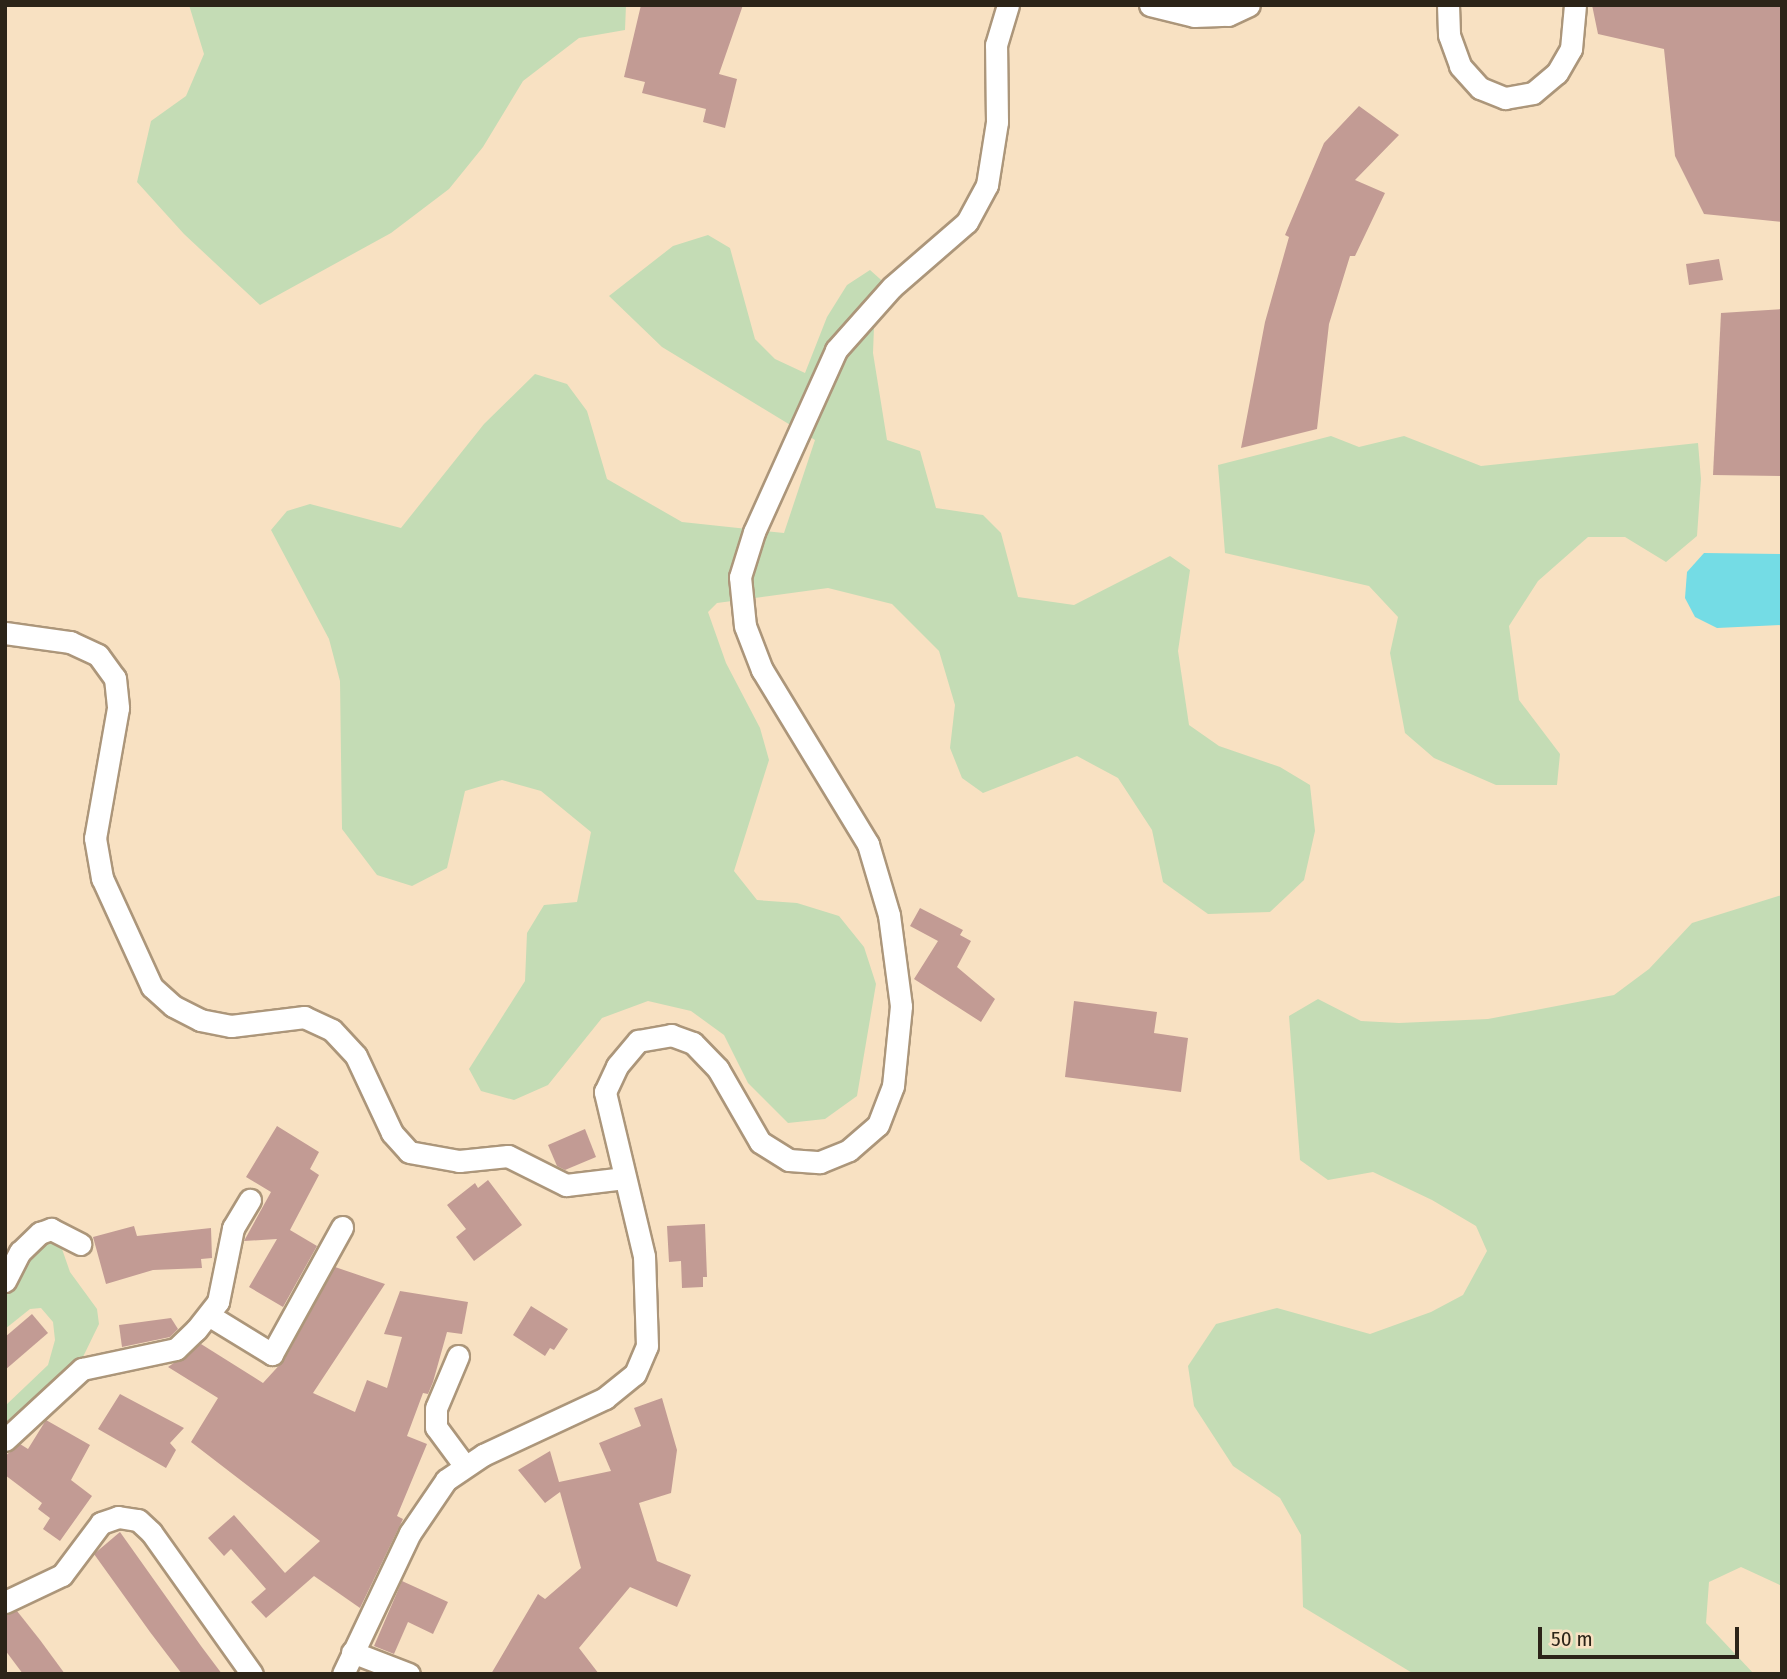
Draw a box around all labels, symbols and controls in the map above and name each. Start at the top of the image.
scale bar [1542,1612,1743,1656]
text: 50 m [1551,1626,1593,1652]

